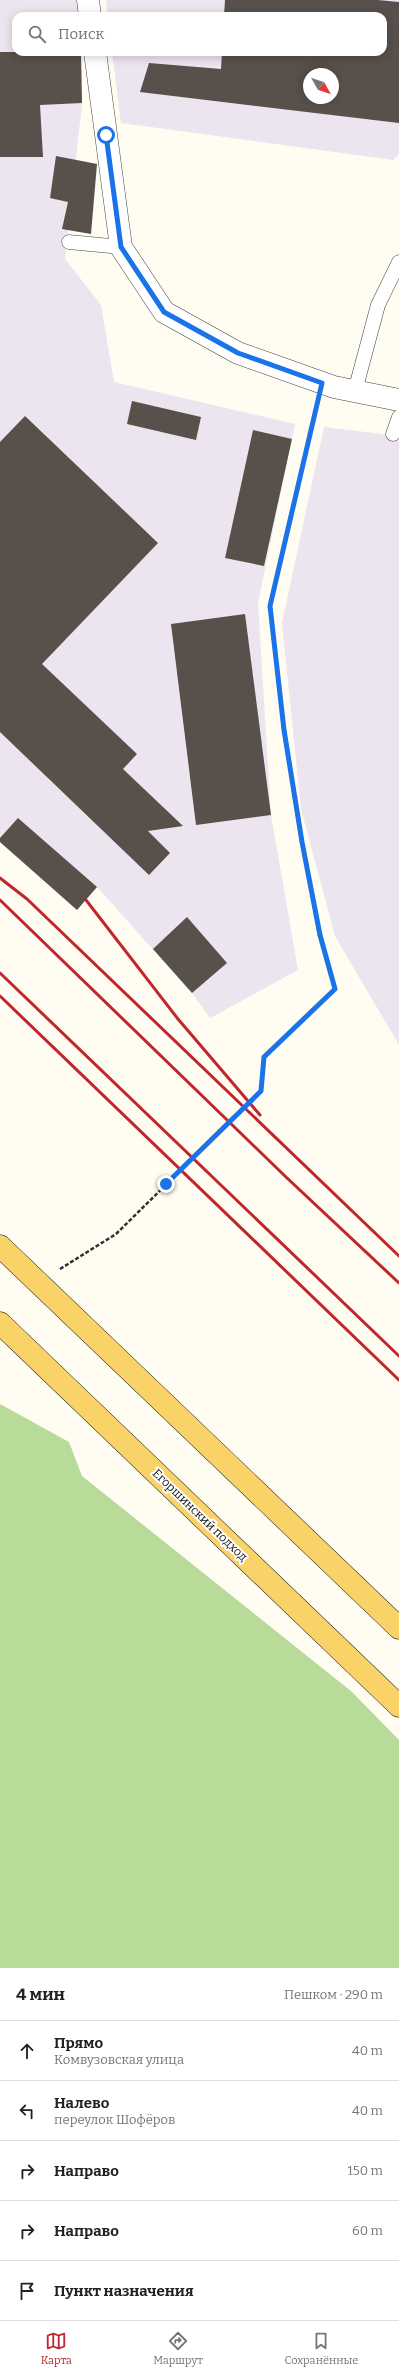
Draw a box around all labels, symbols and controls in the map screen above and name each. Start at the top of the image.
search box [12,12,387,56]
icon: search [26,23,48,45]
text: Поиск [58,25,104,43]
north arrow [303,68,339,104]
route start [97,126,115,144]
route end [157,1175,175,1193]
street label: Егоршинский подход [150,1466,250,1564]
text: 4 мин [16,1984,65,2005]
text: Пешком · 290 m [284,1987,383,2002]
text: Прямо [54,2034,103,2052]
icon: ahead [16,2040,38,2062]
text: 40 m [352,2043,383,2058]
text: Комвузовская улица [54,2052,184,2067]
text: Налево [54,2094,109,2112]
icon: left [16,2100,38,2122]
text: 40 m [352,2103,383,2118]
text: переулок Шофёров [54,2112,175,2127]
icon: right [16,2160,38,2182]
text: Направо [54,2162,119,2180]
text: 150 m [347,2163,383,2178]
icon: right [16,2220,38,2242]
text: Направо [54,2222,119,2240]
text: 60 m [352,2223,383,2238]
icon: arrive [16,2280,38,2302]
text: Пункт назначения [54,2282,194,2300]
tab: Карта [41,2330,72,2367]
tab: Маршрут [153,2330,203,2367]
tab: Сохранённые [284,2330,358,2367]

